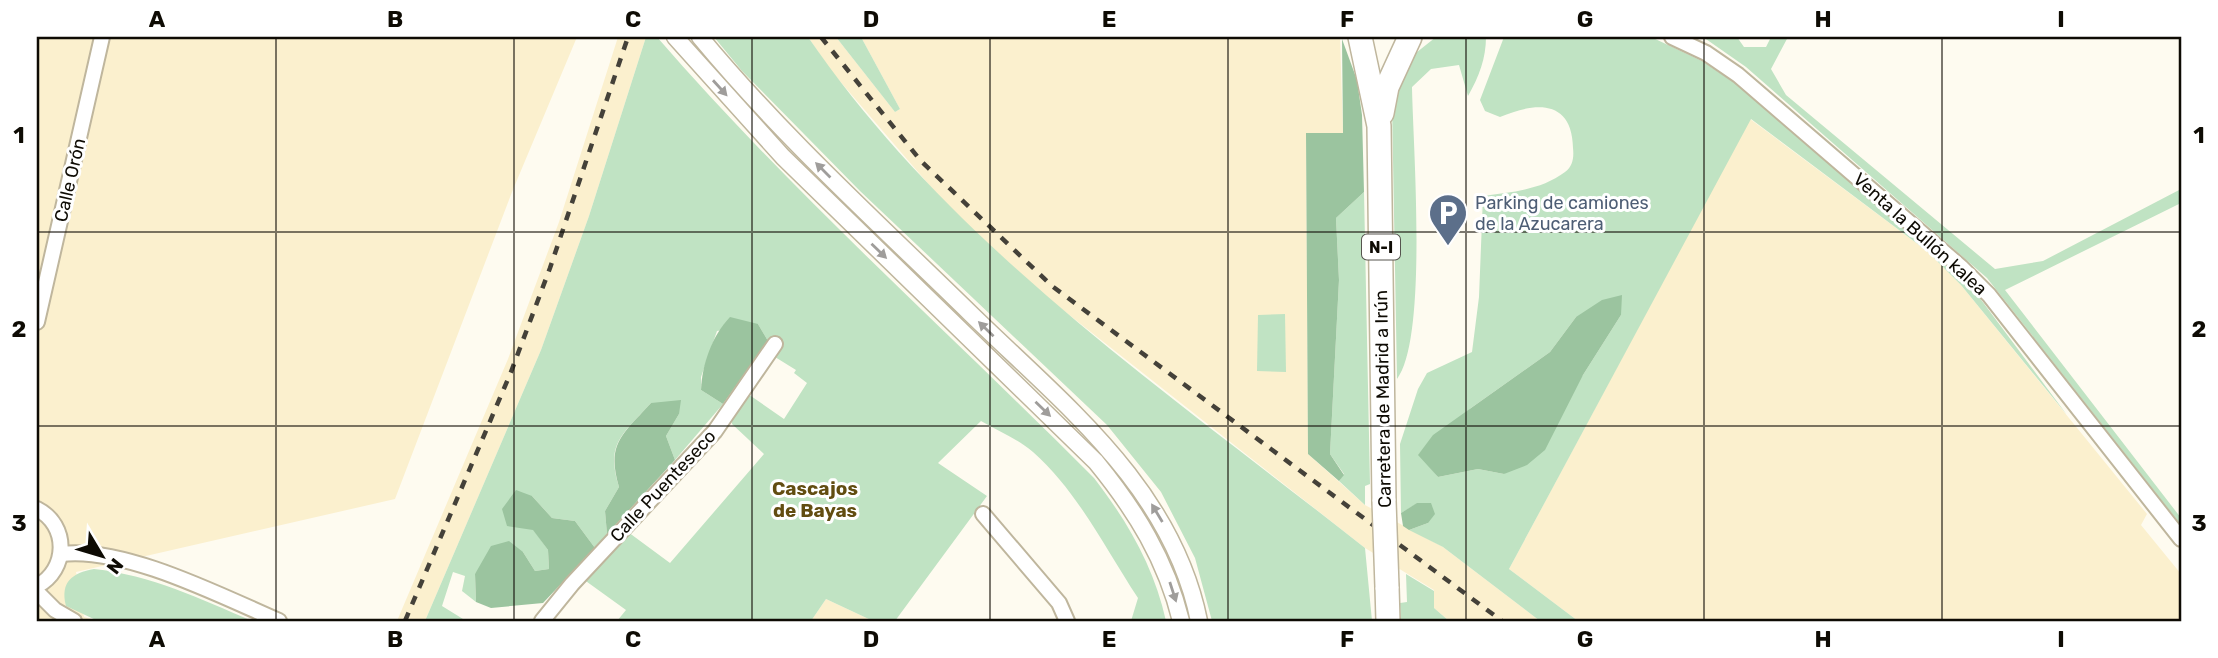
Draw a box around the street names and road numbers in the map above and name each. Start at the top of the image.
street label: Calle Orón [50,136,90,224]
street label: Venta la Bullón kalea [1849,168,1991,300]
road number: N-I [1362,234,1400,260]
street label: Carretera de Madrid a Irún [1370,290,1396,508]
street label: Calle Puenteseco [605,425,721,547]

